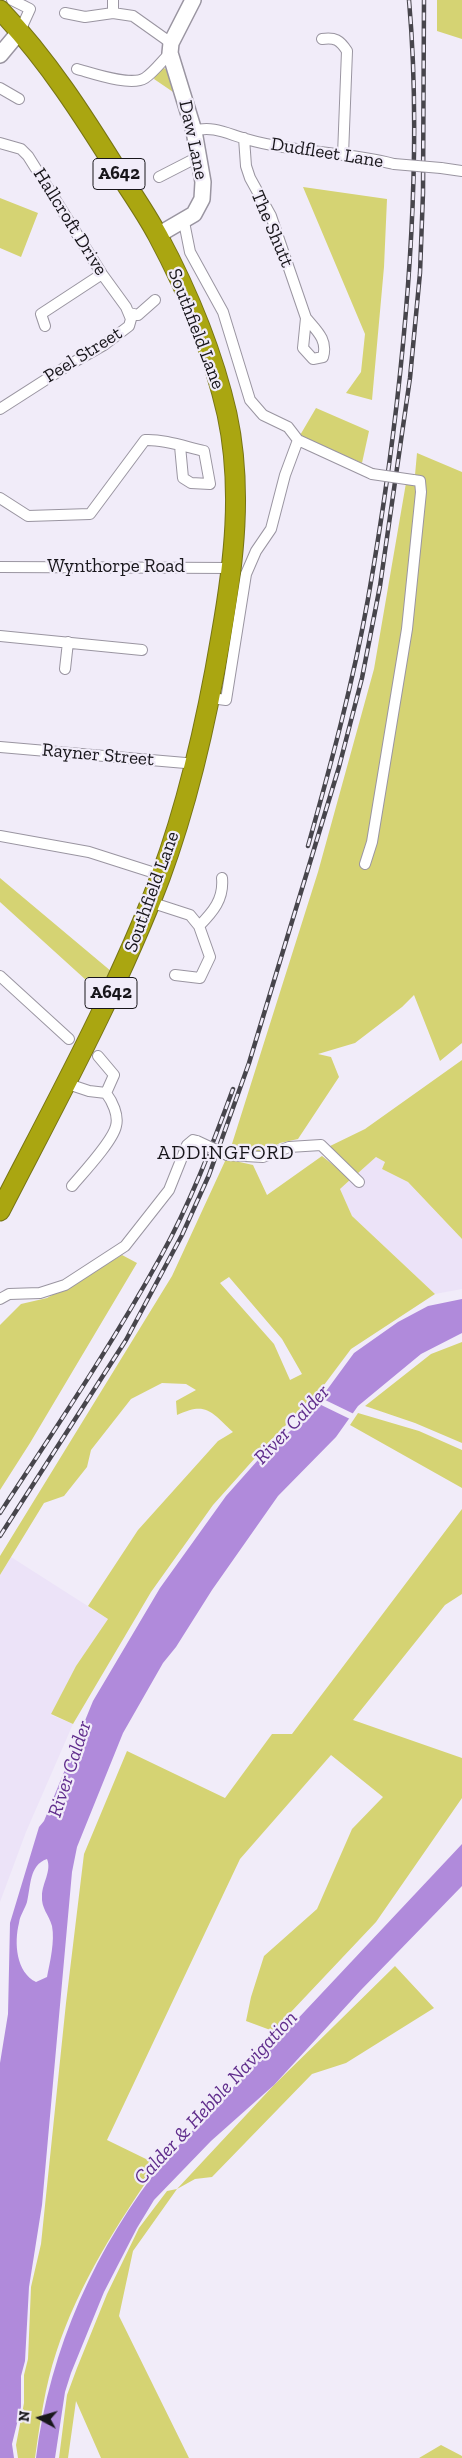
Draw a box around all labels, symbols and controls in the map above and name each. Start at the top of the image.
street label: Daw Lane [173,98,213,182]
street label: Dudfleet Lane [269,133,385,173]
road number: A642 [93,158,145,190]
street label: Hallcroft Drive [28,164,112,280]
street label: The Shutt [246,187,298,271]
street label: Southfield Lane [163,266,229,392]
street label: Peel Street [40,322,126,388]
street label: Wynthorpe Road [47,556,185,578]
street label: Rayner Street [41,739,155,771]
street label: Southfield Lane [120,828,184,956]
road number: A642 [85,978,137,1008]
district label: ADDINGFORD [156,1141,296,1165]
water label: River Calder [249,1380,335,1470]
water label: River Calder [43,1718,97,1820]
water label: Calder & Hebble Navigation [129,2006,303,2190]
north arrow [15,2393,65,2443]
text: N [16,2410,34,2423]

